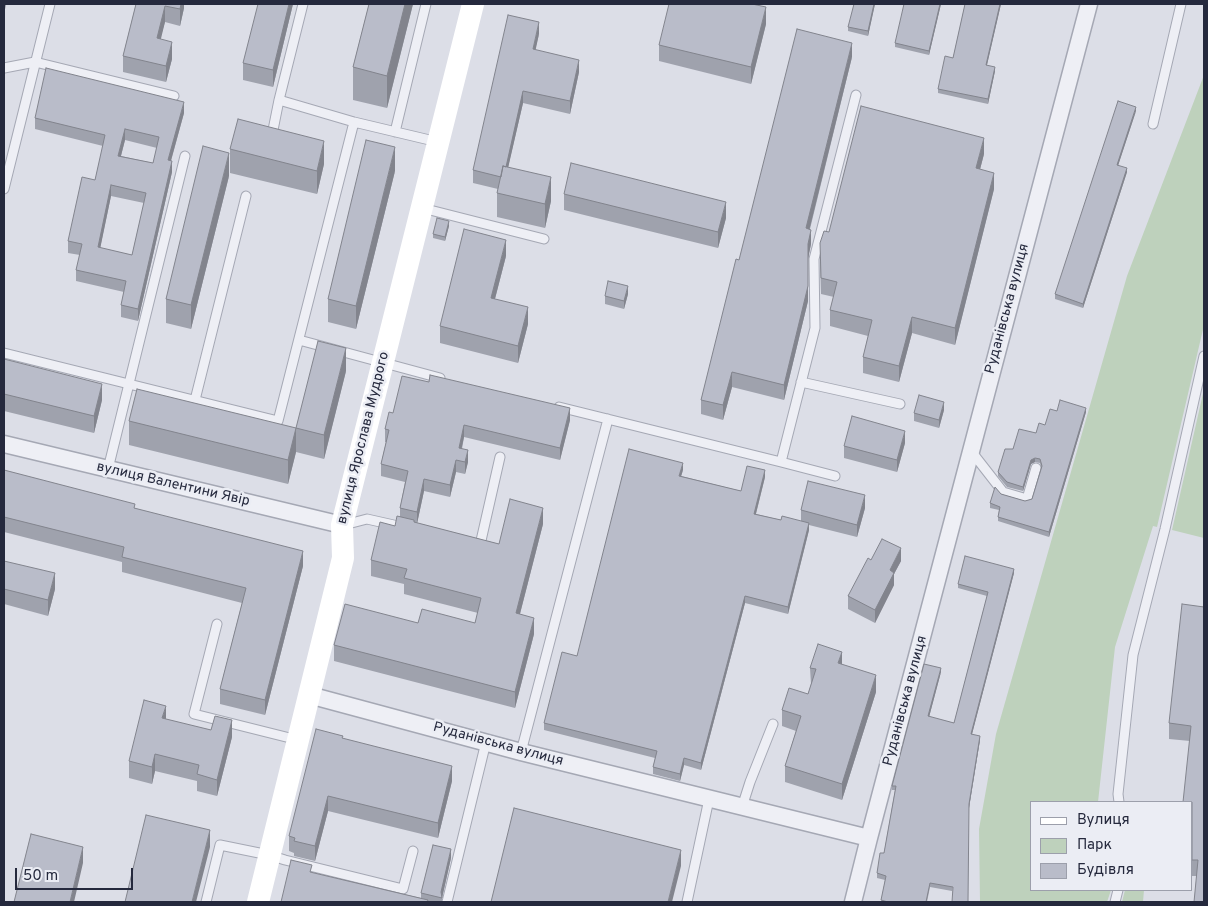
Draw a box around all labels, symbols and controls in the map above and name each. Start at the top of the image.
street label: Руданівська вулиця [983,242,1033,376]
street label: вулиця Ярослава Мудрого [334,350,394,526]
street label: вулиця Валентини Явір [95,459,251,511]
street label: Руданівська вулиця [881,634,931,768]
street label: Руданівська вулиця [431,720,565,770]
legend [1030,801,1193,891]
text: Вулиця [1077,811,1130,830]
text: Парк [1077,836,1112,855]
scale bar [18,858,135,890]
text: Будівля [1077,861,1134,880]
text: 50 m [23,867,58,886]

